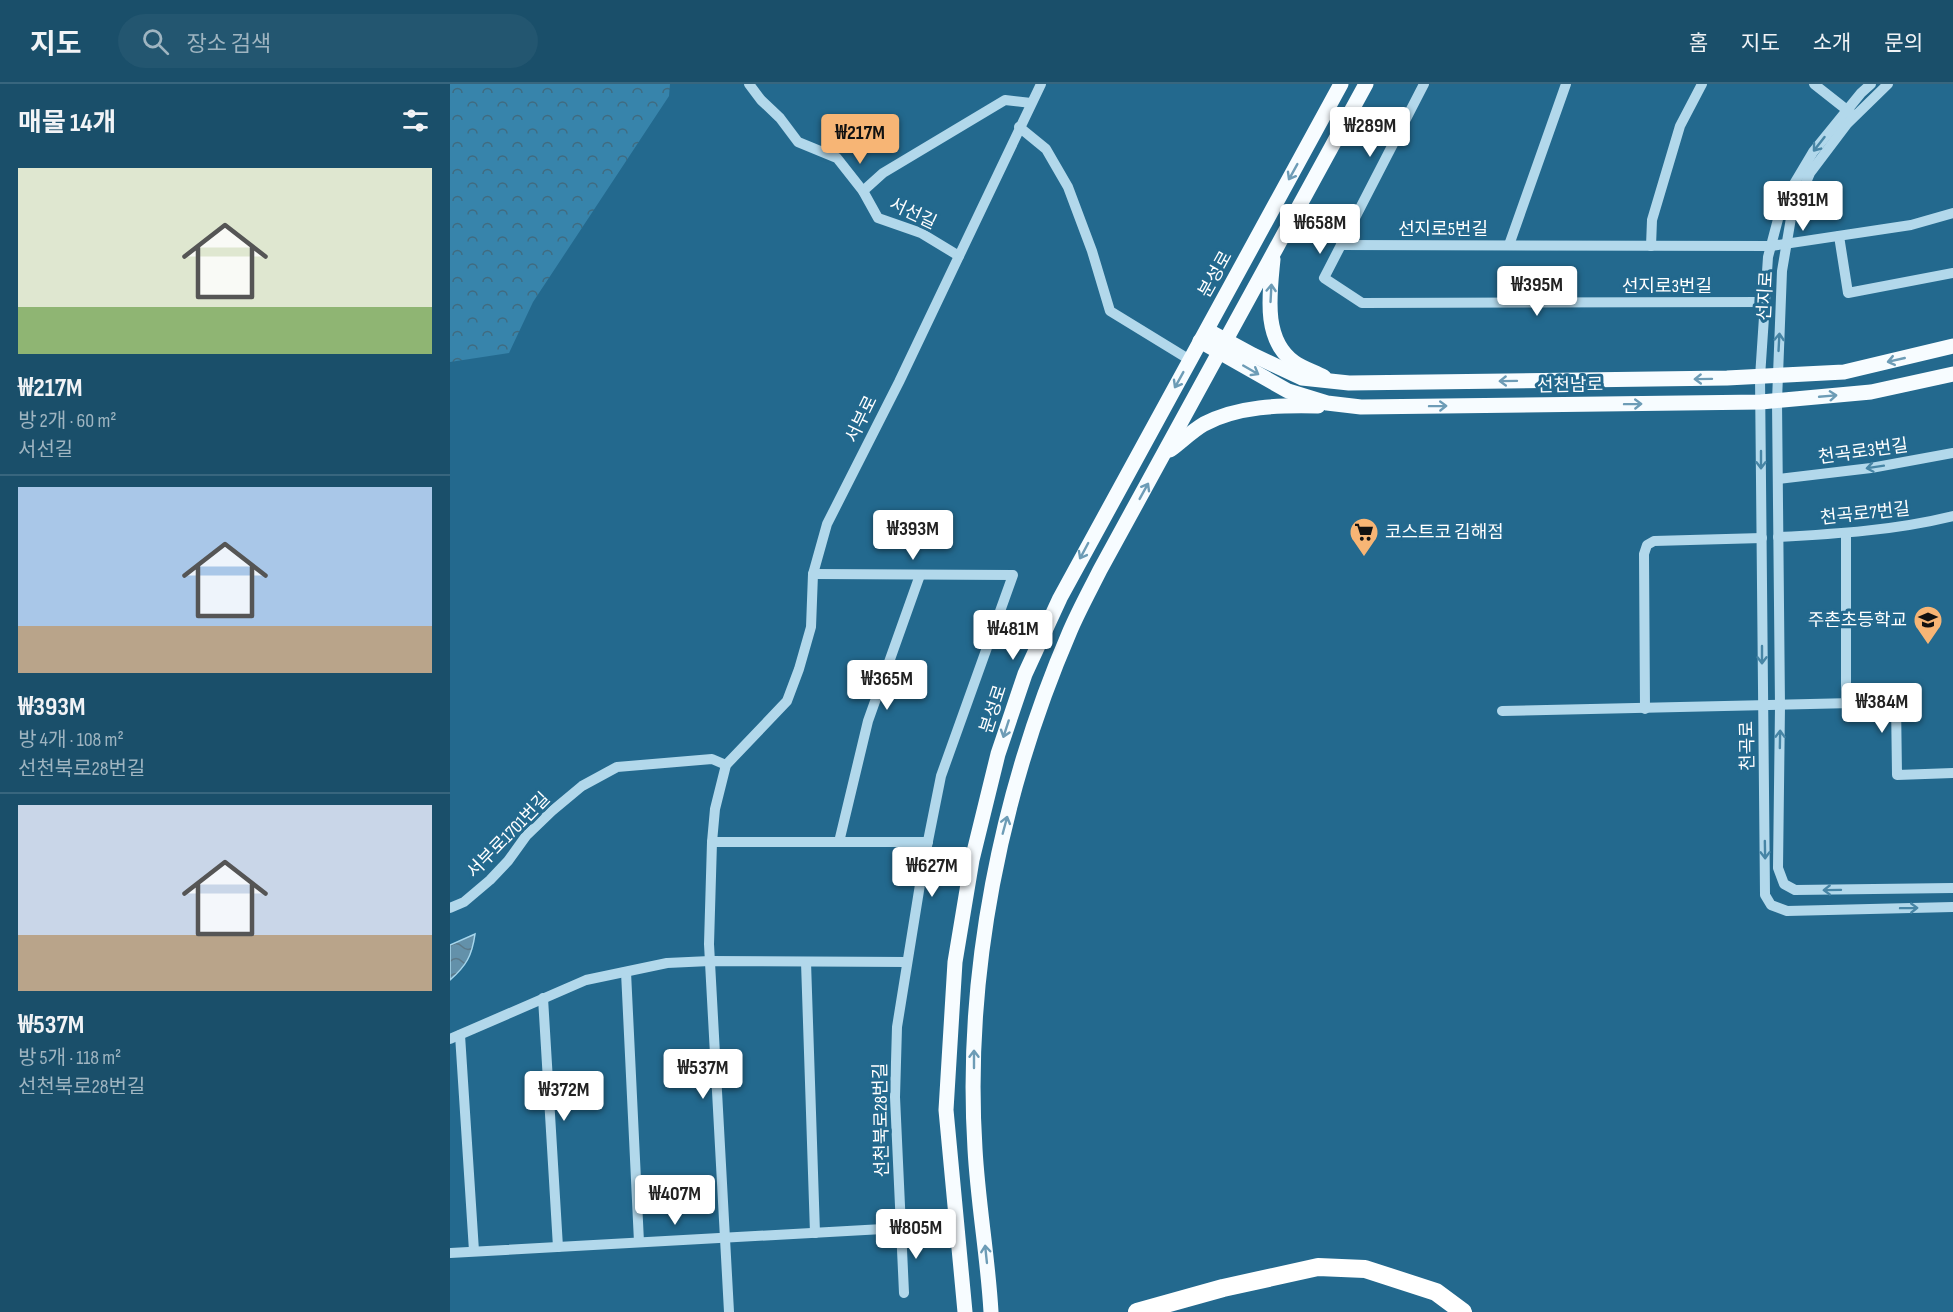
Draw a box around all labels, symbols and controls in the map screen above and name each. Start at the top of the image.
search box [118,14,538,68]
icon: search [139,25,172,58]
text: 지도 [30,28,82,61]
text: 장소 검색 [187,31,271,58]
text: 홈 [1689,31,1708,56]
text: 지도 [1741,31,1780,56]
text: 소개 [1813,31,1851,56]
text: 문의 [1884,31,1923,56]
icon: filters [399,104,432,137]
pin: ₩289M [1328,107,1412,158]
text: 매물 14개 [18,108,116,139]
pin: ₩217M [818,114,902,165]
text: ₩289M [1344,114,1396,138]
text: ₩217M [835,121,885,145]
one-way arrow [1813,136,1826,152]
one-way arrow [1287,163,1298,181]
pin: ₩391M [1761,181,1845,232]
text: ₩391M [1778,188,1828,212]
street label: 서선길 [886,193,940,233]
pin: ₩658M [1278,204,1362,255]
icon: home [171,207,279,315]
text: ₩658M [1294,211,1346,235]
street label: 선지로5번길 [1398,219,1488,240]
street label: 분성로 [1194,247,1237,301]
pin: ₩395M [1495,266,1579,317]
street label: 선지로 [1754,271,1777,321]
text: ₩395M [1511,273,1563,297]
street label: 선지로3번길 [1622,276,1712,297]
one-way arrow [1265,284,1276,304]
one-way arrow [1774,333,1785,353]
one-way arrow [1887,354,1906,366]
one-way arrow [1242,365,1259,377]
one-way arrow [1173,371,1185,388]
text: ₩217M [18,373,83,404]
one-way arrow [1693,373,1713,385]
street label: 선천남로 [1537,374,1603,397]
one-way arrow [1498,375,1518,387]
one-way arrow [1818,390,1837,401]
street label: 서부로 [841,392,882,446]
one-way arrow [1623,398,1643,409]
one-way arrow [1428,400,1448,412]
text: 방 2개 · 60 m² [18,409,116,433]
street label: 천곡로3번길 [1817,435,1909,468]
text: 서선길 [18,438,73,462]
one-way arrow [1755,450,1767,470]
one-way arrow [1865,462,1885,473]
one-way arrow [1138,483,1150,500]
street label: 천곡로7번길 [1819,498,1911,529]
pin: ₩393M [871,510,955,561]
supermarket icon: 코스트코 김해점 [1348,516,1380,558]
text: ₩393M [887,517,939,541]
place label: 코스트코 김해점 [1385,522,1504,543]
icon: home [171,526,279,634]
one-way arrow [1078,541,1089,559]
school or university icon: 주촌초등학교 [1912,604,1944,646]
pin: ₩481M [971,610,1055,661]
place label: 주촌초등학교 [1808,610,1907,631]
text: ₩481M [987,617,1039,641]
one-way arrow [1757,645,1768,665]
pin: ₩365M [845,660,929,711]
text: ₩365M [861,667,913,691]
street label: 분성로 [976,682,1011,736]
pin: ₩384M [1840,683,1924,734]
text: ₩384M [1856,690,1908,714]
text: ₩393M [18,692,85,723]
one-way arrow [1000,719,1011,738]
street label: 천곡로 [1737,721,1758,771]
text: 방 4개 · 108 m² [18,728,124,752]
one-way arrow [1774,730,1786,750]
text: 선천북로28번길 [18,757,145,781]
street label: 서부로1701번길 [462,788,554,882]
one-way arrow [1000,816,1012,835]
one-way arrow [1759,840,1770,860]
icon: home [171,844,279,952]
pin: ₩627M [890,847,974,898]
text: ₩627M [906,854,958,878]
one-way arrow [1822,884,1842,896]
one-way arrow [1898,902,1918,914]
text: ₩537M [18,1010,84,1041]
text: 방 5개 · 118 m² [18,1046,121,1070]
pin: ₩537M [661,1049,745,1100]
one-way arrow [968,1050,980,1070]
text: ₩537M [678,1056,728,1080]
street label: 선천북로28번길 [870,1062,893,1178]
pin: ₩372M [522,1071,606,1122]
text: 선천북로28번길 [18,1075,145,1099]
text: ₩372M [539,1078,589,1102]
pin: ₩407M [633,1175,717,1226]
text: ₩407M [649,1182,701,1206]
pin: ₩805M [874,1209,958,1260]
text: ₩805M [890,1216,942,1240]
one-way arrow [980,1244,991,1264]

